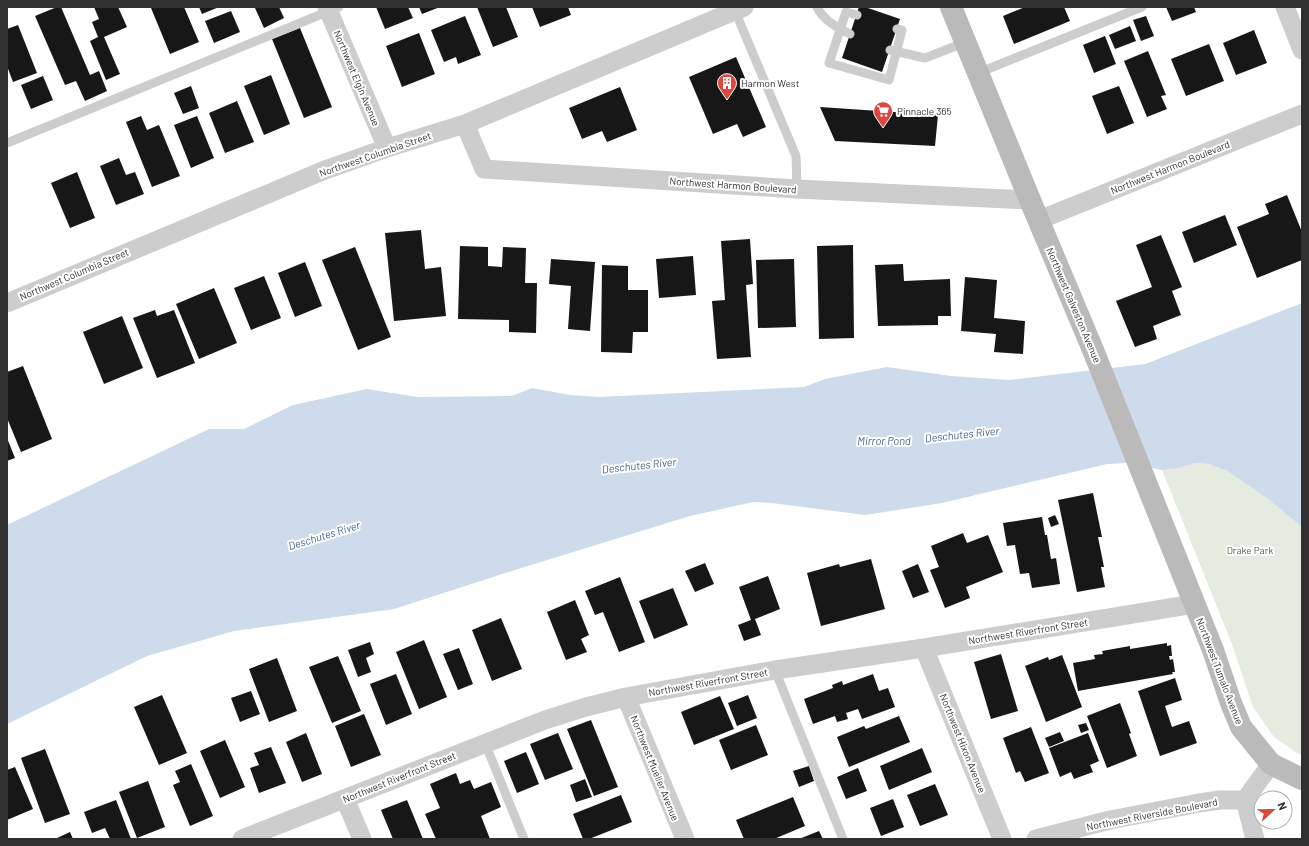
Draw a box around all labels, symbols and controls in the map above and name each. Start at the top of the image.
street label: Northwest Elgin Avenue [331,28,383,128]
building icon: Harmon West [716,72,738,100]
place label: Harmon West [741,77,800,89]
supermarket icon: Pinnacle 365 [872,100,894,128]
place label: Pinnacle 365 [897,105,952,117]
street label: Northwest Columbia Street [317,129,433,179]
street label: Northwest Harmon Boulevard [1109,138,1231,196]
street label: Northwest Harmon Boulevard [669,175,797,195]
street label: Northwest Columbia Street [18,245,131,302]
street label: Northwest Galveston Avenue [1044,246,1104,364]
water label: Deschutes River [924,424,1001,444]
water label: Mirror Pond [857,434,911,447]
water label: Deschutes River [601,455,678,475]
water label: Deschutes River [286,518,363,552]
park label: Drake Park [1227,544,1273,556]
street label: Northwest Riverfront Street [967,616,1089,646]
street label: Northwest Tumalo Avenue [1194,616,1246,726]
street label: Northwest Riverfront Street [647,666,769,698]
street label: Northwest Hixon Avenue [938,692,988,794]
street label: Northwest Mueller Avenue [628,713,682,823]
street label: Northwest Riverfront Street [341,749,458,805]
north arrow [1253,790,1293,830]
street label: Northwest Riverside Boulevard [1085,795,1219,833]
text: N [1275,800,1290,812]

